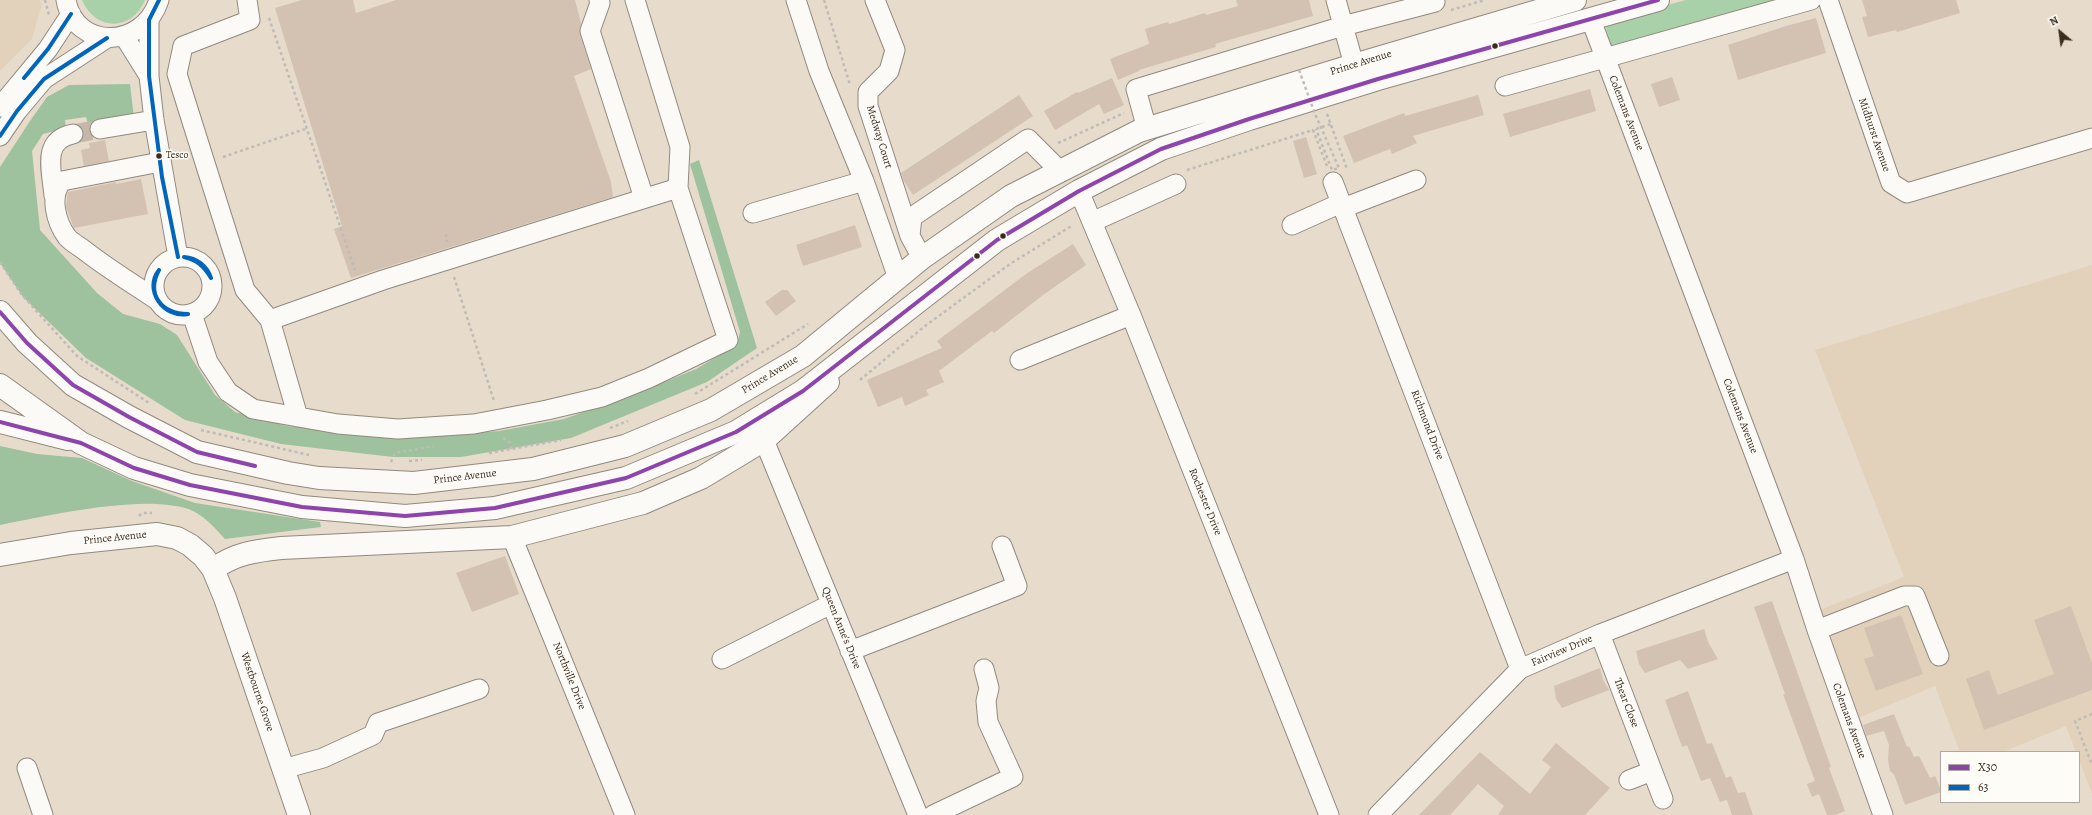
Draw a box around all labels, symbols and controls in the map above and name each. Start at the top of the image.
north arrow [2040,12,2080,52]
text: N [2047,13,2061,30]
unlabelled marker [1490,41,1500,51]
street label: Prince Avenue [1329,47,1393,79]
street label: Colemans Avenue [1606,74,1646,152]
street label: Midhurst Avenue [1855,96,1893,174]
street label: Medway Court [863,104,895,170]
place label: Tesco [166,150,188,162]
marker: Tesco [154,151,164,161]
unlabelled marker [998,231,1008,241]
unlabelled marker [972,251,982,261]
street label: Prince Avenue [739,353,801,397]
street label: Colemans Avenue [1720,377,1760,455]
street label: Richmond Drive [1408,388,1446,462]
street label: Rochester Drive [1186,466,1224,538]
street label: Prince Avenue [433,467,497,487]
street label: Prince Avenue [83,528,147,548]
street label: Queen Anne's Drive [818,585,864,671]
street label: Fairview Drive [1529,632,1595,670]
street label: Northville Drive [549,640,589,712]
street label: Westbourne Grove [237,651,277,733]
street label: Thear Close [1611,676,1641,730]
street label: Colemans Avenue [1829,681,1869,761]
legend [1940,751,2080,803]
text: X30 [1978,759,1997,775]
text: 63 [1978,779,1989,795]

